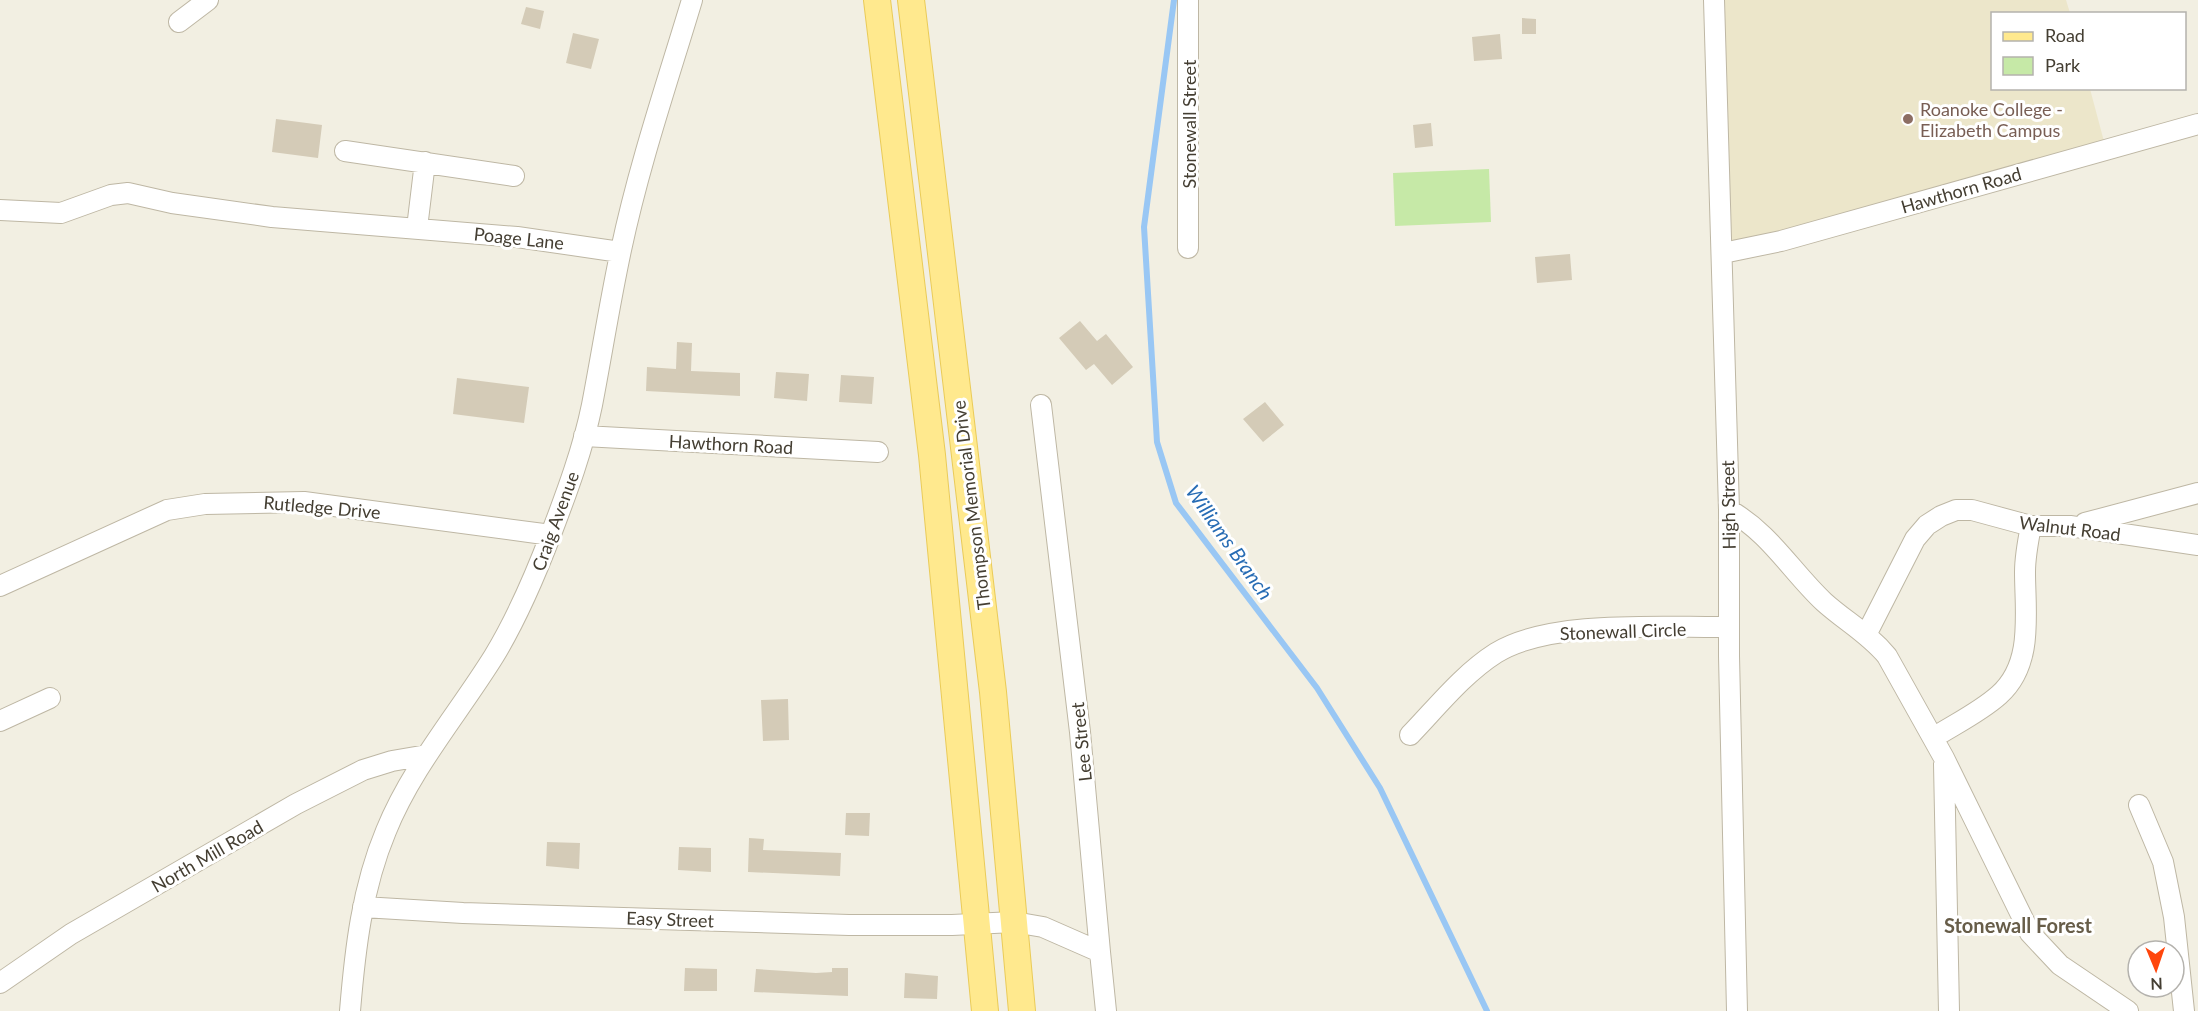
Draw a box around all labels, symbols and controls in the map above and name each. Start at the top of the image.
legend [1991,12,2186,90]
text: Road [2045,24,2085,46]
text: Park [2045,54,2081,76]
street label: Stonewall Street [1178,59,1200,188]
place label: Roanoke College - Elizabeth Campus [1920,98,2063,141]
marker: Roanoke College - Elizabeth Campus [1901,112,1915,126]
street label: Hawthorn Road [1898,162,2024,218]
street label: Poage Lane [473,222,565,254]
street label: Thompson Memorial Drive [947,399,995,611]
street label: Hawthorn Road [668,430,794,458]
street label: High Street [1716,460,1740,550]
street label: Craig Avenue [527,468,583,574]
water label: Williams Branch [1182,480,1278,604]
street label: Rutledge Drive [263,491,381,523]
street label: Walnut Road [2018,511,2122,545]
street label: Stonewall Circle [1559,618,1687,644]
street label: Lee Street [1066,701,1096,783]
street label: North Mill Road [147,815,267,897]
street label: Easy Street [626,906,715,932]
district label: Stonewall Forest [1944,913,2093,937]
north arrow [2126,939,2186,999]
text: N [2150,975,2163,994]

